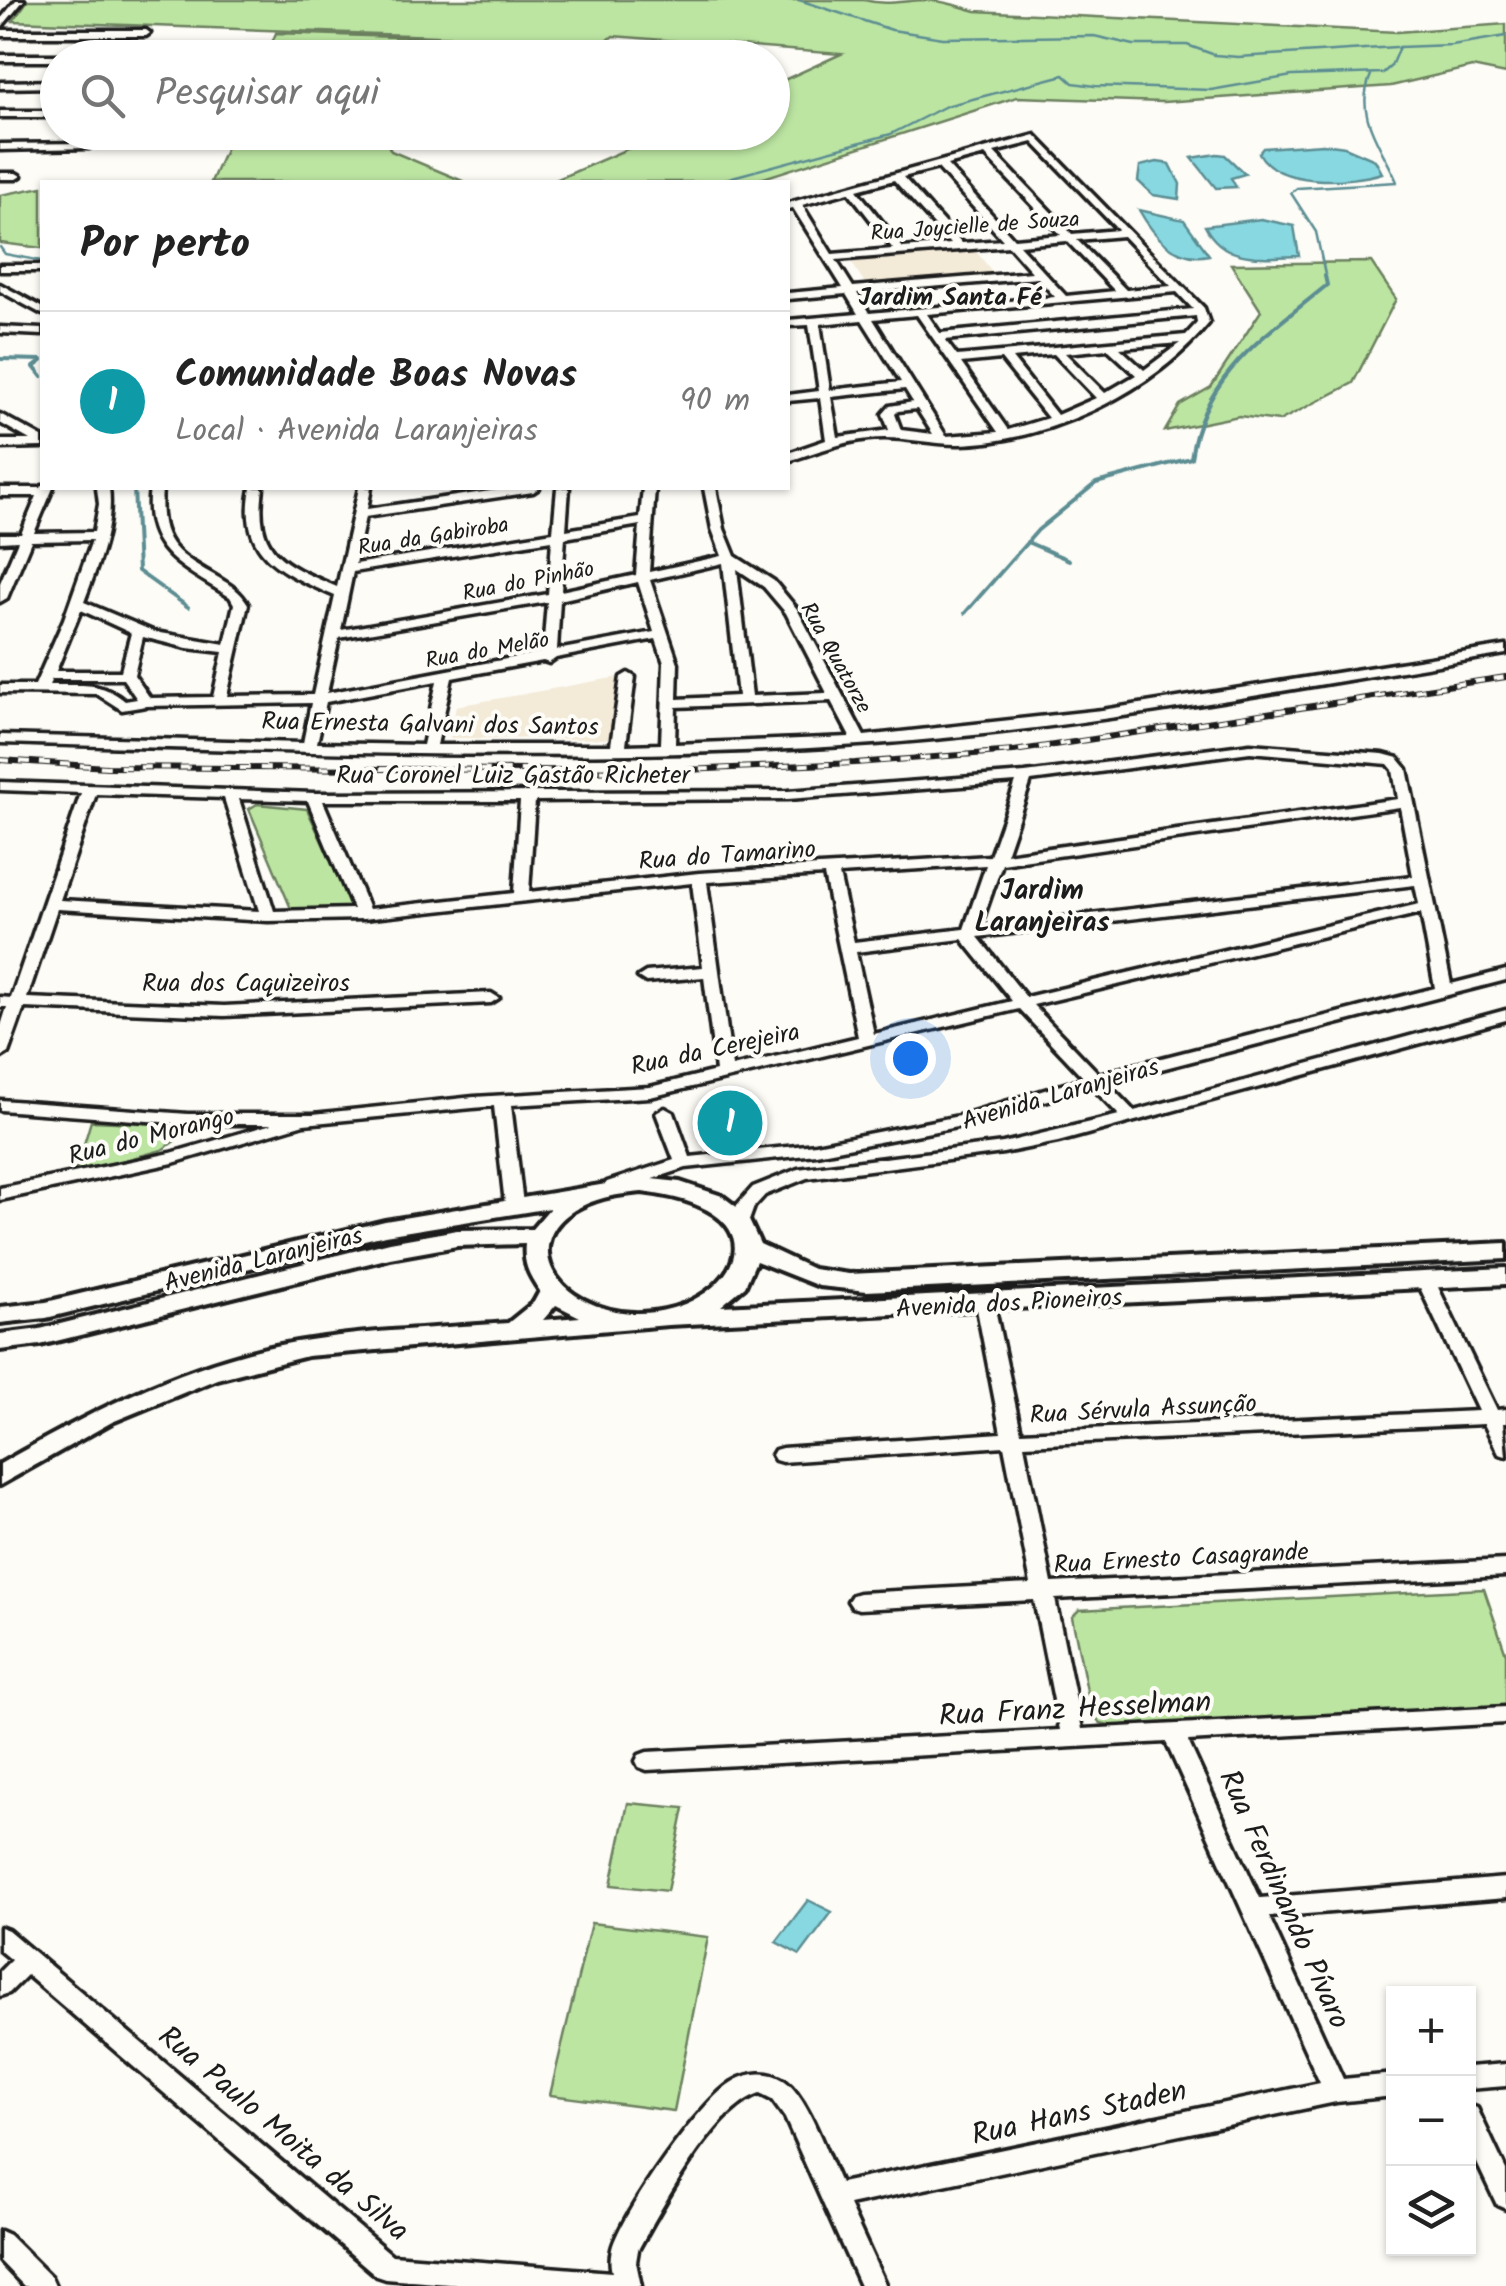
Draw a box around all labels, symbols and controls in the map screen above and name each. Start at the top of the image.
search box [40,40,790,150]
text: Pesquisar aqui [155,65,379,125]
icon: search [75,68,130,123]
street label: Rua Joycielle de Souza [869,203,1081,252]
text: Por perto [80,212,250,279]
district label: Jardim Santa Fé [859,278,1043,318]
text: Comunidade Boas Novas [175,346,577,406]
text: 1 [108,376,117,427]
text: 90 m [680,376,750,427]
text: Local · Avenida Laranjeiras [175,406,538,457]
street label: Rua da Gabiroba [355,508,511,567]
street label: Rua do Pinhão [460,553,597,612]
street label: Rua Quatorze [790,596,880,721]
street label: Rua do Melão [423,623,552,680]
street label: Rua Ernesta Galvani dos Santos [261,702,599,748]
street label: Rua Coronel Luiz Gastão Richeter [336,756,692,796]
street label: Rua do Tamarino [637,830,817,882]
district label: Jardim Laranjeiras [974,869,1110,946]
street label: Rua dos Caquizeiros [142,964,350,1004]
street label: Rua da Cerejeira [627,1013,804,1087]
your location [885,1033,936,1084]
street label: Avenida Laranjeiras [957,1048,1164,1142]
pin: 1 [698,1086,762,1160]
street label: Rua do Morango [64,1097,239,1177]
street label: Avenida Laranjeiras [160,1216,367,1304]
street label: Avenida dos Pioneiros [895,1278,1124,1330]
street label: Rua Sérvula Assunção [1028,1384,1258,1436]
street label: Rua Ernesto Casagrande [1052,1532,1310,1586]
street label: Rua Franz Hesselman [938,1679,1213,1741]
street label: Rua Ferdinando Pívaro [1204,1762,1362,2037]
map controls [1386,1986,1476,2256]
button: + [1386,1986,1476,2076]
street label: Rua Paulo Moita da Silva [146,2015,419,2255]
street label: Rua Hans Staden [967,2068,1192,2160]
button: − [1386,2076,1476,2166]
button: layers [1386,2166,1476,2256]

